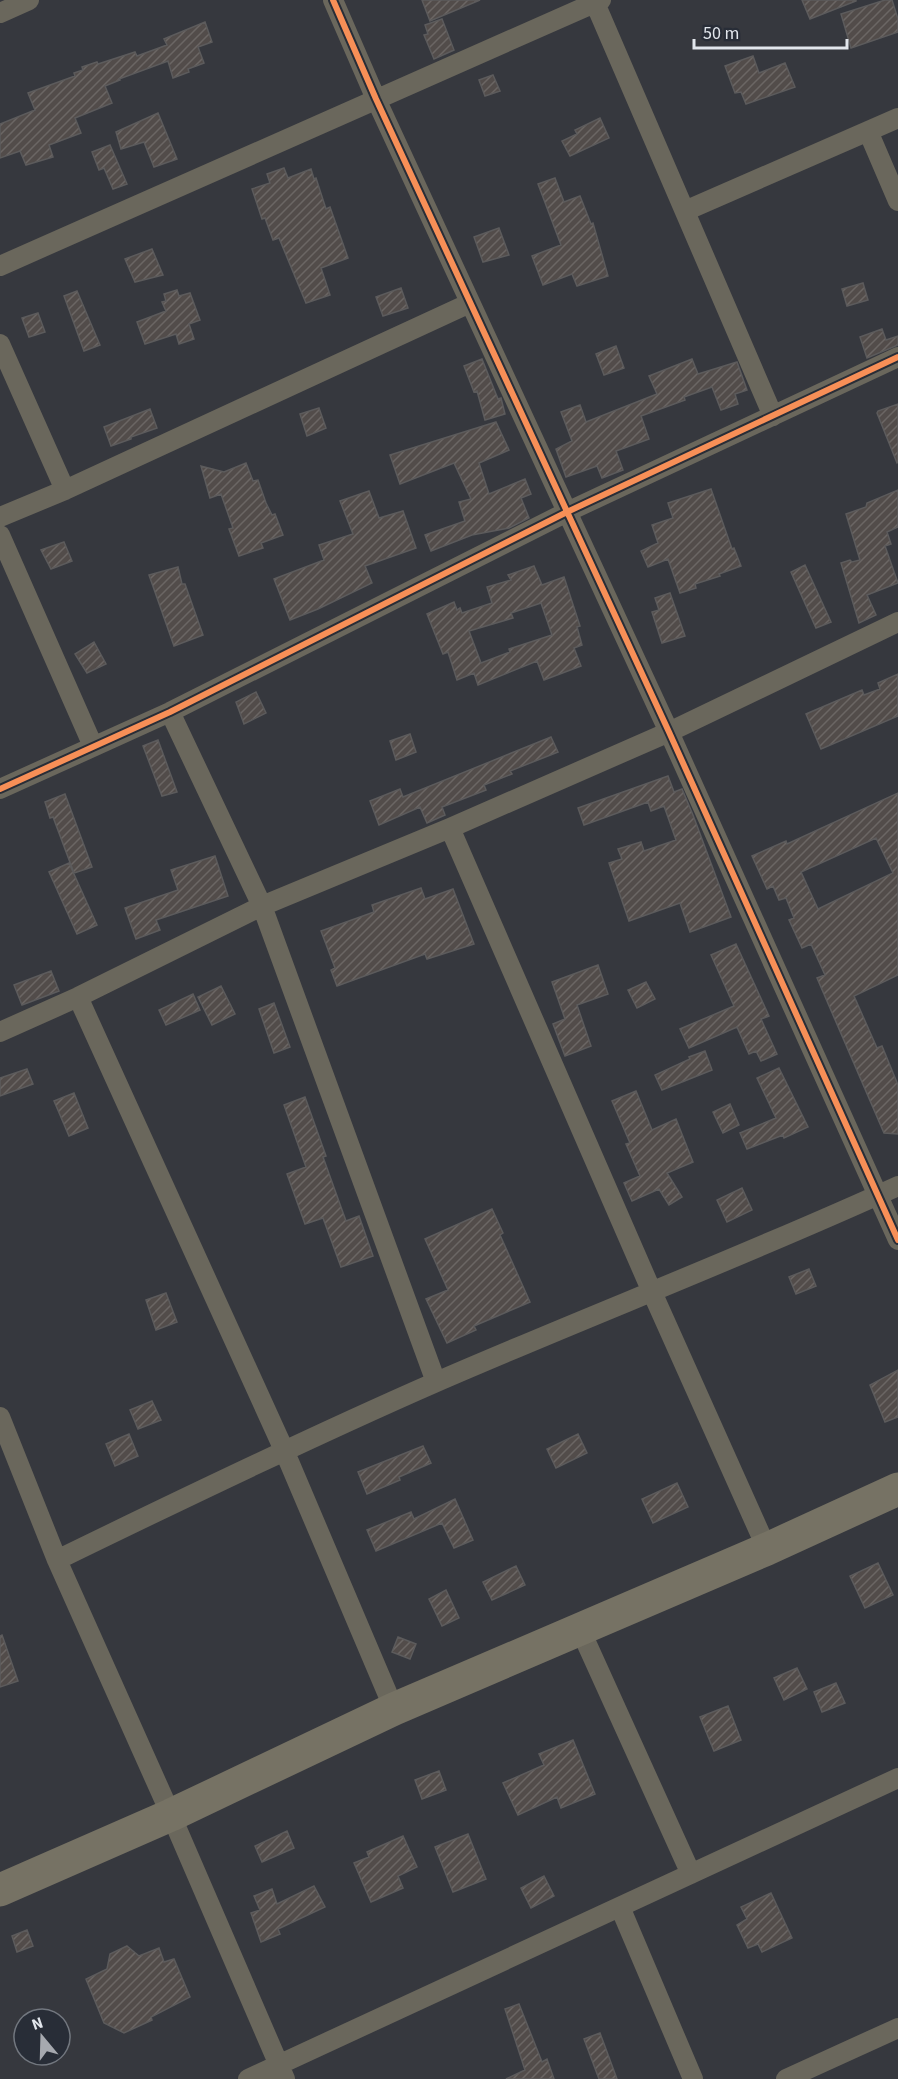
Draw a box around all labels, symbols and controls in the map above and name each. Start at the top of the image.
scale bar [694,12,847,50]
text: 50 m [703,21,739,46]
north arrow [12,2007,72,2067]
text: N [29,2012,46,2036]

